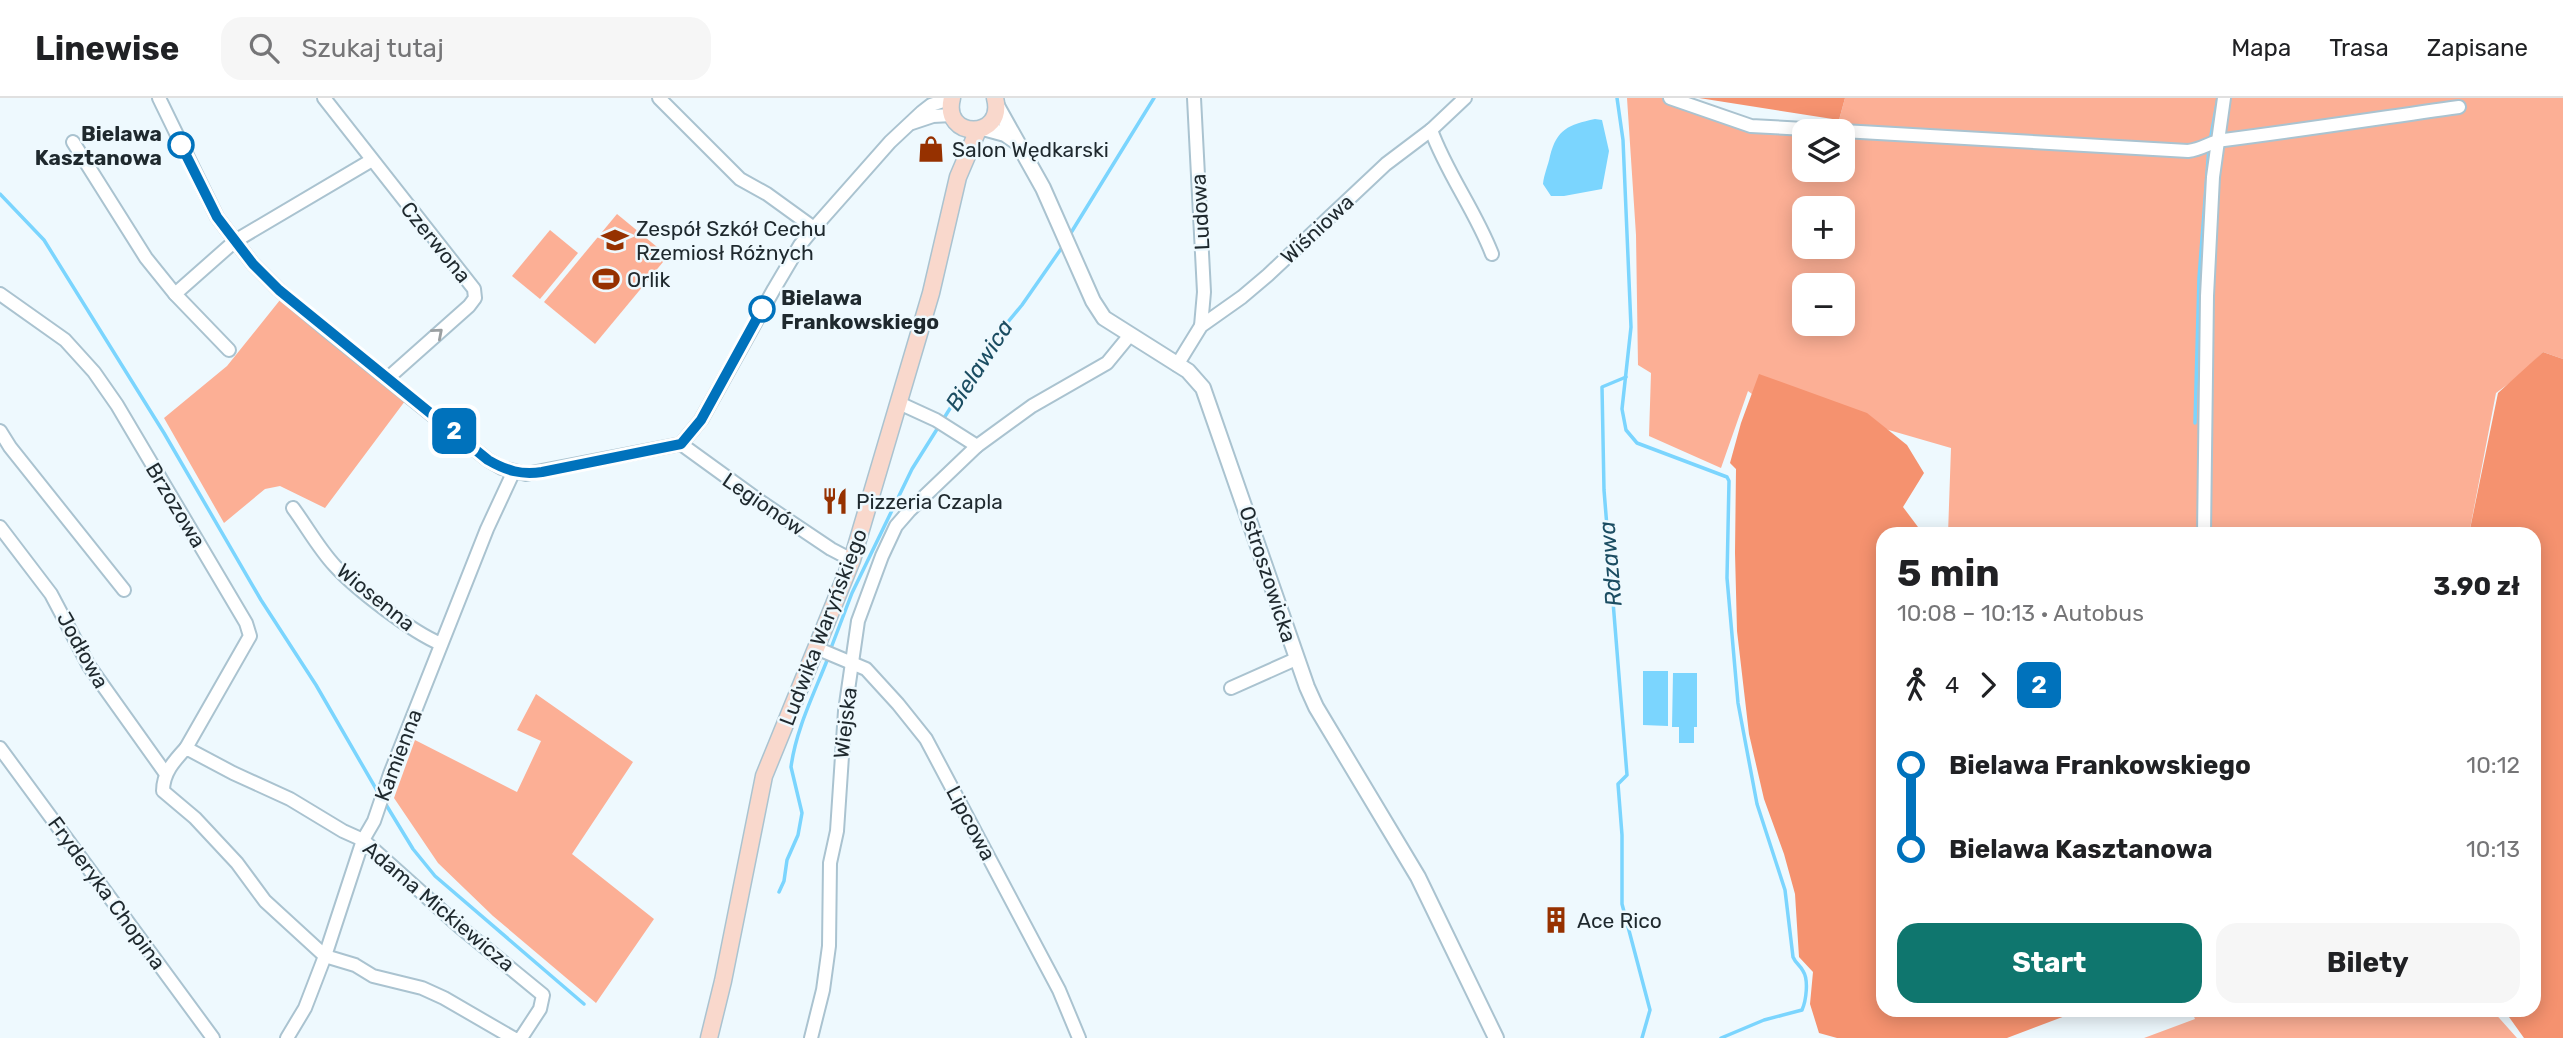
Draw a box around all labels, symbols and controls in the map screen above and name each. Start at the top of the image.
search box [221,17,711,80]
text: Linewise [35,29,179,68]
icon: search [245,29,283,67]
text: Szukaj tutaj [301,33,444,64]
text: Mapa [2231,34,2291,62]
text: Trasa [2329,34,2389,62]
text: Zapisane [2427,34,2528,62]
map controls [1792,119,1855,336]
button: layers [1792,119,1855,182]
place label: Bielawa Kasztanowa [35,121,162,170]
marker: Bielawa Kasztanowa [168,132,194,158]
shop icon: Salon Wędkarski [916,134,946,164]
place label: Salon Wędkarski [952,137,1109,162]
street label: Ludowa [1186,173,1214,251]
street label: Wiśniowa [1275,189,1359,269]
street label: Czerwona [396,196,476,288]
button: + [1792,196,1855,259]
place label: Zespół Szkół Cechu Rzemiosł Różnych [636,216,826,265]
school or university icon: Zespół Szkół Cechu Rzemiosł Różnych [600,225,630,255]
sports icon: Orlik [591,264,621,294]
place label: Orlik [627,267,670,292]
button: − [1792,273,1855,336]
place label: Bielawa Frankowskiego [781,285,939,334]
marker: Bielawa Frankowskiego [749,296,775,322]
water label: Bielawica [939,314,1019,416]
one-way arrow [430,329,443,341]
line badge: 2 [431,408,477,454]
text: 2 [446,417,462,445]
street label: Brzozowa [141,458,211,552]
street label: Legionów [718,467,810,541]
restaurant icon: Pizzeria Czapla [820,486,850,516]
place label: Pizzeria Czapla [856,489,1003,514]
street label: Ostroszowicka [1234,503,1302,645]
water label: Rdzawa [1592,520,1628,608]
street label: Ludwika Waryńskiego [774,525,872,729]
text: 5 min [1897,550,2000,596]
street label: Wiosenna [332,558,420,636]
text: 3.90 zł [2433,571,2520,602]
text: 10:08 – 10:13 · Autobus [1897,599,2144,627]
street label: Jodłowa [52,607,114,693]
icon: walk [1897,666,1935,704]
icon: forward [1969,666,2007,704]
text: 4 [1945,671,1959,699]
text: 2 [2031,671,2047,699]
street label: Wiejska [828,686,862,760]
street label: Kamienna [369,705,427,805]
text: Bielawa Frankowskiego [1949,750,2251,781]
text: 10:12 [2466,751,2520,779]
street label: Lipcowa [941,781,1001,865]
street label: Fryderyka Chopina [43,812,171,974]
text: Bielawa Kasztanowa [1949,834,2212,865]
street label: Adama Mickiewicza [358,835,520,977]
text: 10:13 [2466,835,2520,863]
building icon: Ace Rico [1541,905,1571,935]
place label: Ace Rico [1577,908,1662,933]
button: Start [1897,923,2202,1003]
button: Bilety [2216,923,2520,1003]

